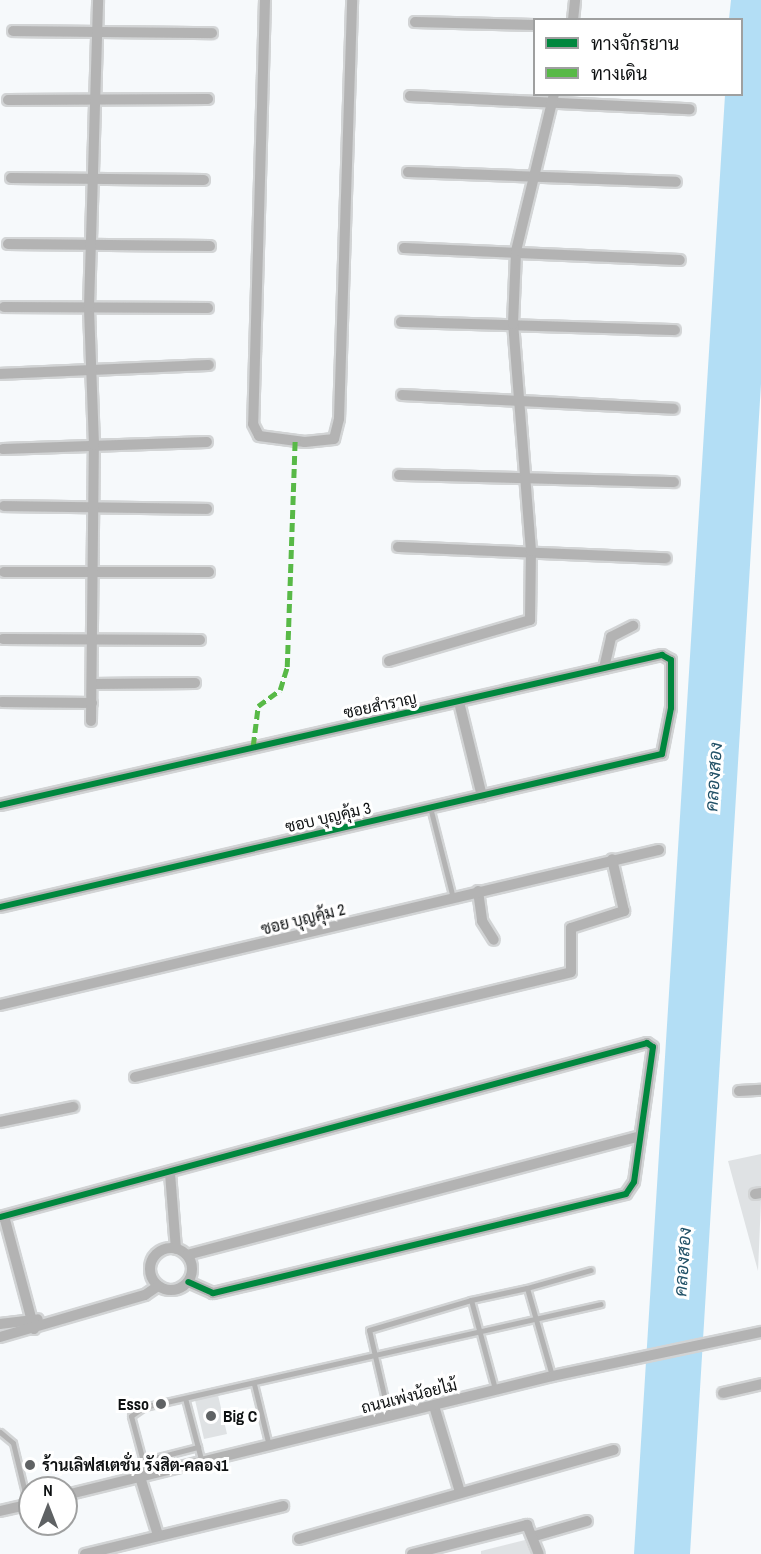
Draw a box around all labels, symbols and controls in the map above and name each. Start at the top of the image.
legend [533,18,743,96]
text: ทางจักรยาน [591,31,679,56]
text: ทางเดิน [591,61,647,86]
street label: ซอยสำราญ [342,688,418,722]
water label: คลองสอง [701,742,727,812]
street label: ซอบ บุญคุ้ม 3 [283,798,373,836]
street label: ซอย บุญคุ้ม 2 [259,899,347,939]
water label: คลองสอง [670,1227,696,1297]
street label: ถนนเพ่งน้อยไม้ [359,1375,459,1417]
place label: Esso [118,1394,149,1414]
marker: Esso [154,1397,168,1411]
place label: Big C [223,1406,257,1426]
marker: Big C [204,1409,218,1423]
place label: ร้านเลิฟสเตชั่น รังสิต-คลอง1 [42,1455,228,1475]
marker: ร้านเลิฟสเตชั่น รังสิต-คลอง1 [23,1458,37,1472]
north arrow [18,1476,78,1536]
text: N [43,1479,53,1501]

